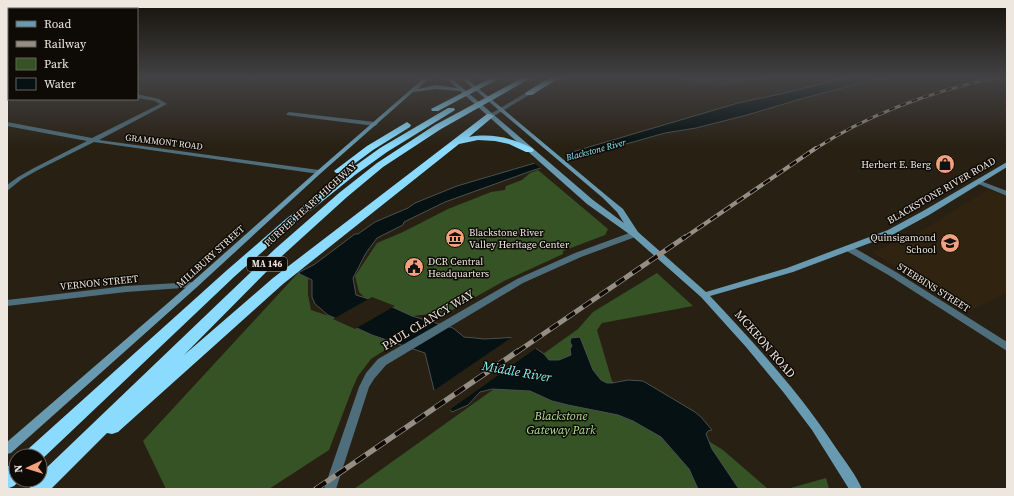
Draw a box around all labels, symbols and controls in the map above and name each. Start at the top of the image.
legend [8,8,138,100]
text: Road [44,16,71,32]
text: Railway [44,36,87,52]
text: Park [44,56,69,72]
text: Water [44,76,76,92]
street label: GRAMMONT ROAD [125,131,203,153]
water label: Blackstone River [564,136,628,164]
shop icon: Herbert E. Berg [934,153,956,175]
street label: BLACKSTONE RIVER ROAD [885,154,998,227]
place label: Herbert E. Berg [861,158,931,171]
street label: PURPLE HEART HIGHWAY [261,159,360,250]
street label: MILLBURY STREET [174,222,247,290]
place label: Blackstone River Valley Heritage Center [469,226,570,251]
museum icon: Blackstone River Valley Heritage Center [444,227,466,249]
place label: Quinsigamond School [870,231,936,256]
school or university icon: Quinsigamond School [939,232,961,254]
place label: DCR Central Headquarters [428,255,489,280]
public building icon: DCR Central Headquarters [403,256,425,278]
road number: MA 146 [247,257,287,271]
street label: STEBBINS STREET [895,260,972,315]
street label: VERNON STREET [59,272,139,293]
street label: PAUL CLANCY WAY [379,286,477,354]
street label: MCKEON ROAD [731,307,799,381]
water label: Middle River [480,357,554,386]
park label: Blackstone Gateway Park [526,408,596,438]
north arrow [8,448,48,488]
text: N [11,464,26,473]

